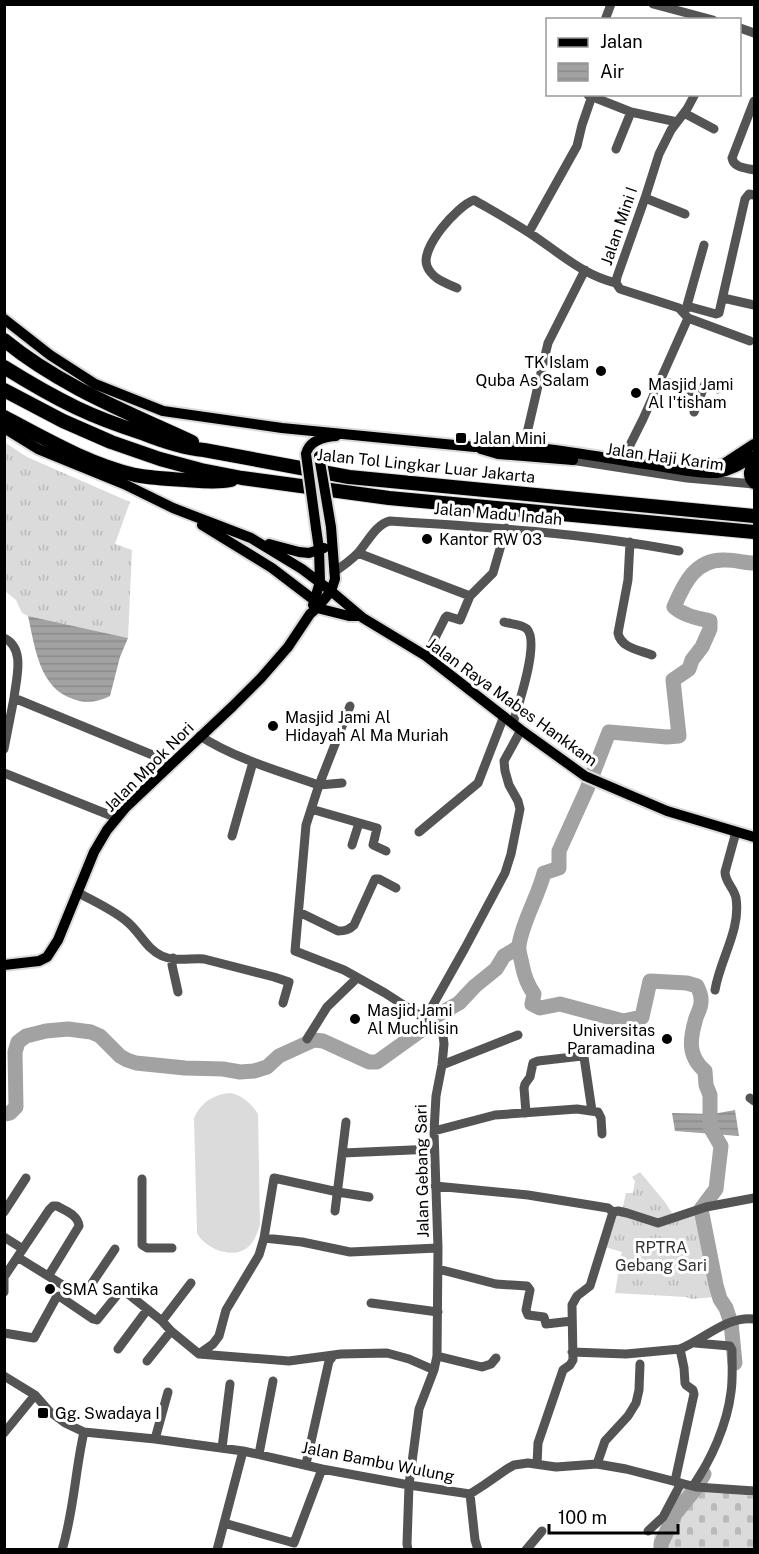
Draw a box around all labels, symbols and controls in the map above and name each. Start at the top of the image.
legend [546,18,741,96]
text: Jalan [600,31,643,52]
text: Air [600,61,624,82]
street label: Jalan Mini I [597,184,641,268]
place label: TK Islam Quba As Salam [475,353,589,390]
marker: TK Islam Quba As Salam [594,364,608,378]
place label: Masjid Jami Al I'tisham [648,375,734,412]
marker: Masjid Jami Al I'tisham [629,386,643,400]
place label: Jalan Mini [473,429,546,448]
marker: Jalan Mini [454,431,468,445]
street label: Jalan Haji Karim [605,439,725,475]
street label: Jalan Tol Lingkar Luar Jakarta [316,445,536,487]
street label: Jalan Madu Indah [433,499,563,529]
place label: Kantor RW 03 [439,530,542,549]
marker: Kantor RW 03 [420,532,434,546]
street label: Jalan Raya Mabes Hankkam [423,634,601,770]
place label: Masjid Jami Al Hidayah Al Ma Muriah [285,708,448,745]
street label: Jalan Mpok Nori [100,718,198,816]
marker: Masjid Jami Al Hidayah Al Ma Muriah [266,719,280,733]
place label: Masjid Jami Al Muchlisin [367,1001,459,1038]
marker: Masjid Jami Al Muchlisin [348,1012,362,1026]
place label: Universitas Paramadina [567,1021,655,1058]
marker: Universitas Paramadina [660,1032,674,1046]
street label: Jalan Gebang Sari [411,1104,433,1238]
park label: RPTRA Gebang Sari [615,1238,707,1275]
place label: SMA Santika [62,1280,158,1299]
marker: SMA Santika [43,1282,57,1296]
place label: Gg. Swadaya I [55,1404,160,1423]
marker: Gg. Swadaya I [36,1406,50,1420]
street label: Jalan Bambu Wulung [300,1438,456,1486]
scale bar [549,1497,678,1535]
text: 100 m [558,1507,607,1528]

